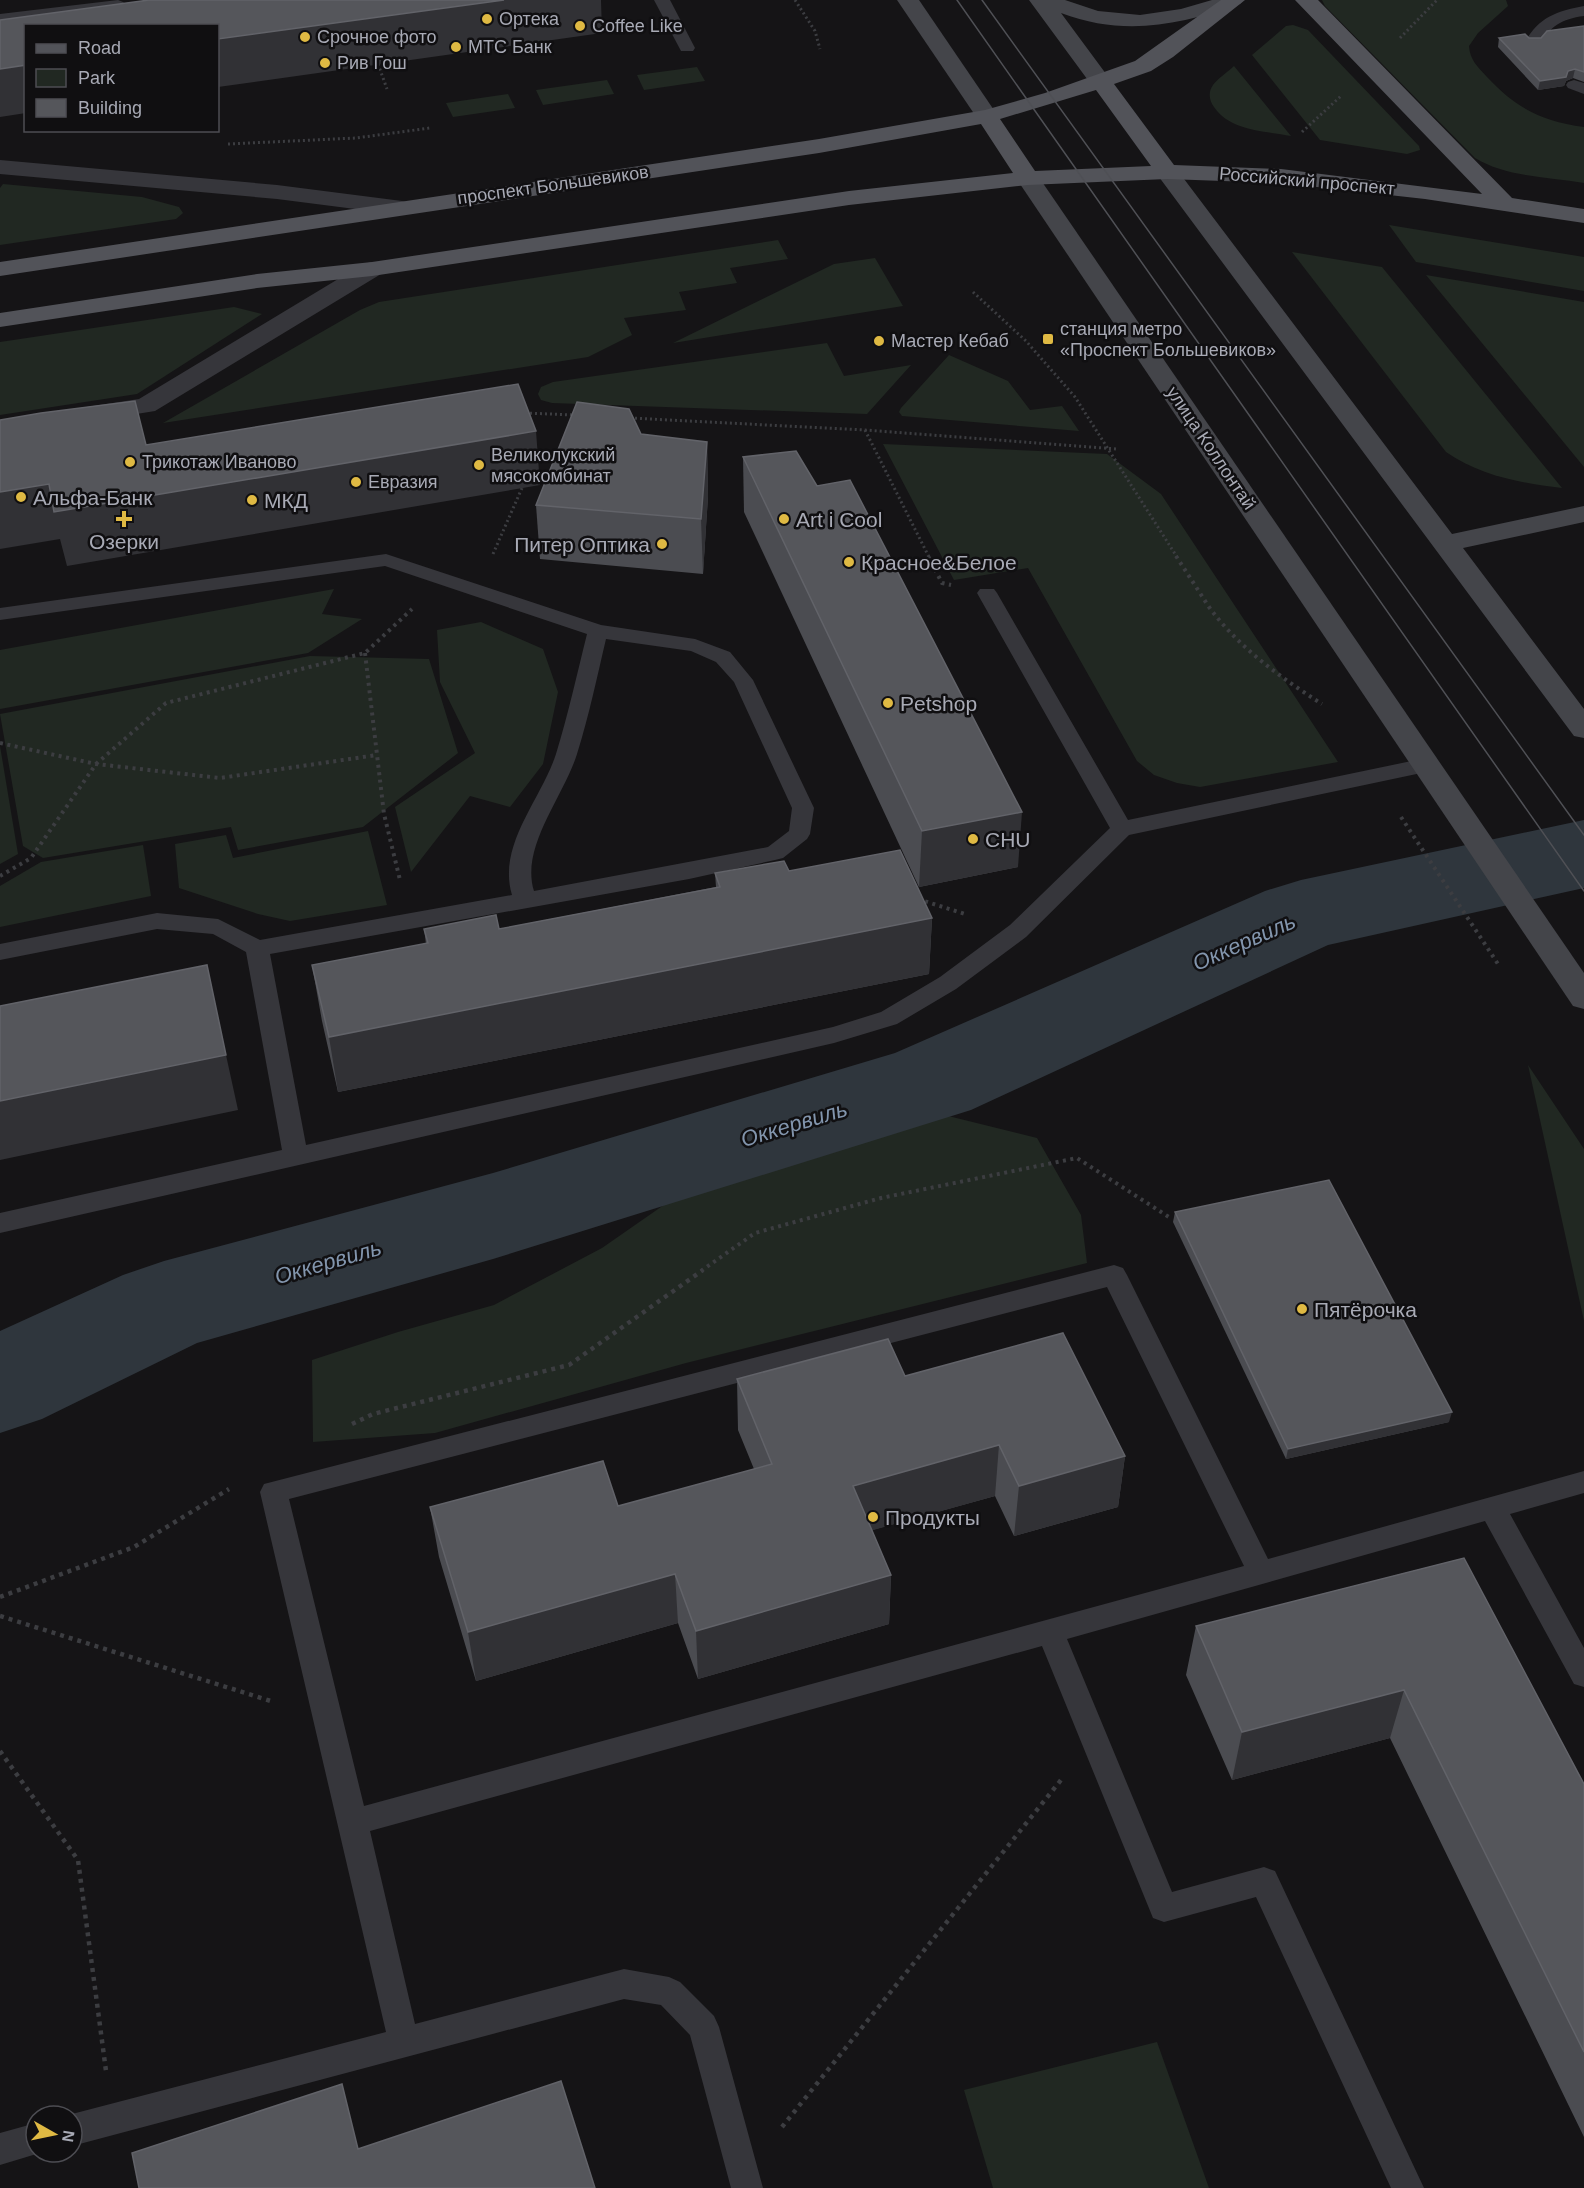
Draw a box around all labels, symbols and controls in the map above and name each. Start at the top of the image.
place label: Ортека [499,9,560,29]
marker: Ортека [480,12,494,26]
place label: Coffee Like [592,16,683,36]
marker: Coffee Like [573,19,587,33]
legend [24,24,219,132]
place label: Срочное фото [317,27,436,47]
marker: Срочное фото [298,30,312,44]
place label: МТС Банк [468,37,552,57]
text: Road [78,38,121,58]
marker: МТС Банк [449,40,463,54]
place label: Рив Гош [337,53,407,73]
marker: Рив Гош [318,56,332,70]
text: Park [78,68,116,88]
text: Building [78,98,142,118]
street label: проспект Большевиков [456,162,650,208]
street label: Российский проспект [1218,163,1396,199]
place label: станция метро «Проспект Большевиков» [1060,319,1276,360]
place label: Мастер Кебаб [891,331,1009,351]
marker: станция метро «Проспект Большевиков» [1041,332,1055,346]
marker: Мастер Кебаб [872,334,886,348]
street label: улица Коллонтай [1162,383,1260,513]
place label: Великолукский мясокомбинат [491,445,615,486]
place label: Трикотаж Иваново [142,452,296,472]
marker: Трикотаж Иваново [123,455,137,469]
marker: Великолукский мясокомбинат [472,458,486,472]
place label: Евразия [368,472,437,492]
marker: Евразия [349,475,363,489]
place label: Альфа-Банк [33,486,153,509]
place label: МКД [264,489,308,512]
marker: Альфа-Банк [14,490,28,504]
marker: МКД [245,493,259,507]
place label: Art i Cool [796,508,882,531]
marker: Озерки [117,512,131,526]
marker: Art i Cool [777,512,791,526]
place label: Озерки [89,530,159,553]
place label: Питер Оптика [514,533,650,556]
marker: Питер Оптика [655,537,669,551]
place label: Красное&Белое [861,551,1017,574]
marker: Красное&Белое [842,555,856,569]
place label: Petshop [900,692,977,715]
marker: Petshop [881,696,895,710]
place label: CHU [985,828,1031,851]
marker: CHU [966,832,980,846]
water label: Оккервиль [1189,908,1299,976]
water label: Оккервиль [738,1096,850,1152]
water label: Оккервиль [272,1235,384,1289]
place label: Пятёрочка [1314,1298,1417,1321]
marker: Пятёрочка [1295,1302,1309,1316]
place label: Продукты [885,1506,980,1529]
marker: Продукты [866,1510,880,1524]
north arrow [24,2104,84,2164]
text: N [59,2129,78,2143]

